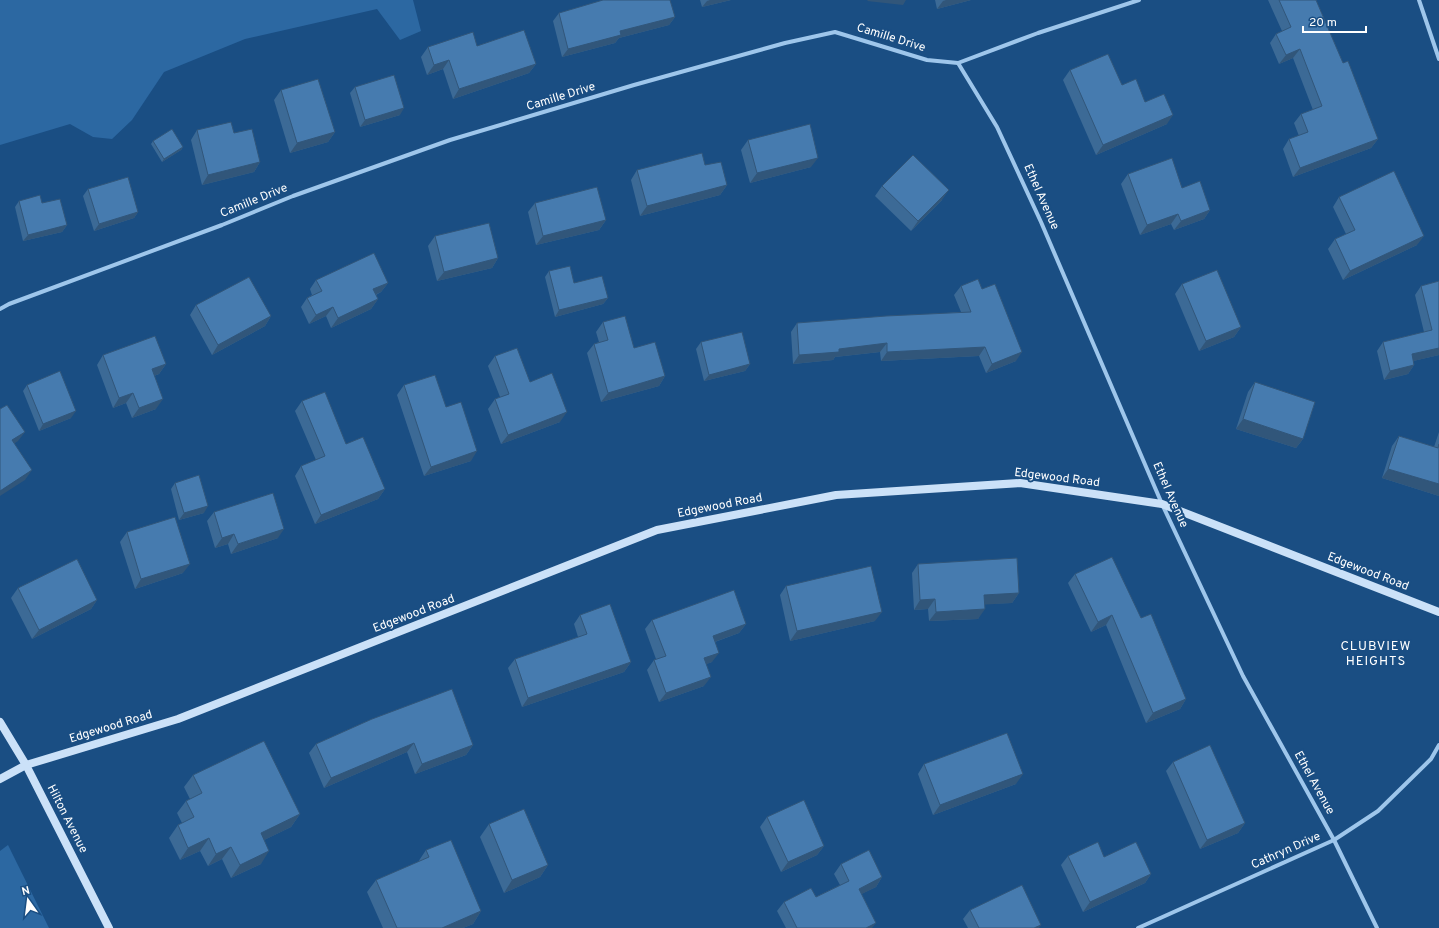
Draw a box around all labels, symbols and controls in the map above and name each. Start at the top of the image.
scale bar [1303,8,1366,34]
text: 20 m [1309,15,1337,31]
street label: Camille Drive [855,20,927,56]
street label: Camille Drive [525,79,597,115]
street label: Ethel Avenue [1019,162,1063,232]
street label: Camille Drive [218,180,290,222]
street label: Ethel Avenue [1148,460,1192,530]
street label: Edgewood Road [1013,465,1101,491]
street label: Edgewood Road [676,490,764,522]
street label: Edgewood Road [1325,549,1411,595]
street label: Edgewood Road [371,591,457,637]
district label: CLUBVIEW HEIGHTS [1341,639,1411,670]
street label: Edgewood Road [67,707,155,747]
street label: Ethel Avenue [1290,748,1338,818]
street label: Hilton Avenue [43,782,91,856]
street label: Cathryn Drive [1249,829,1323,873]
north arrow [8,880,48,920]
text: N [20,884,31,899]

